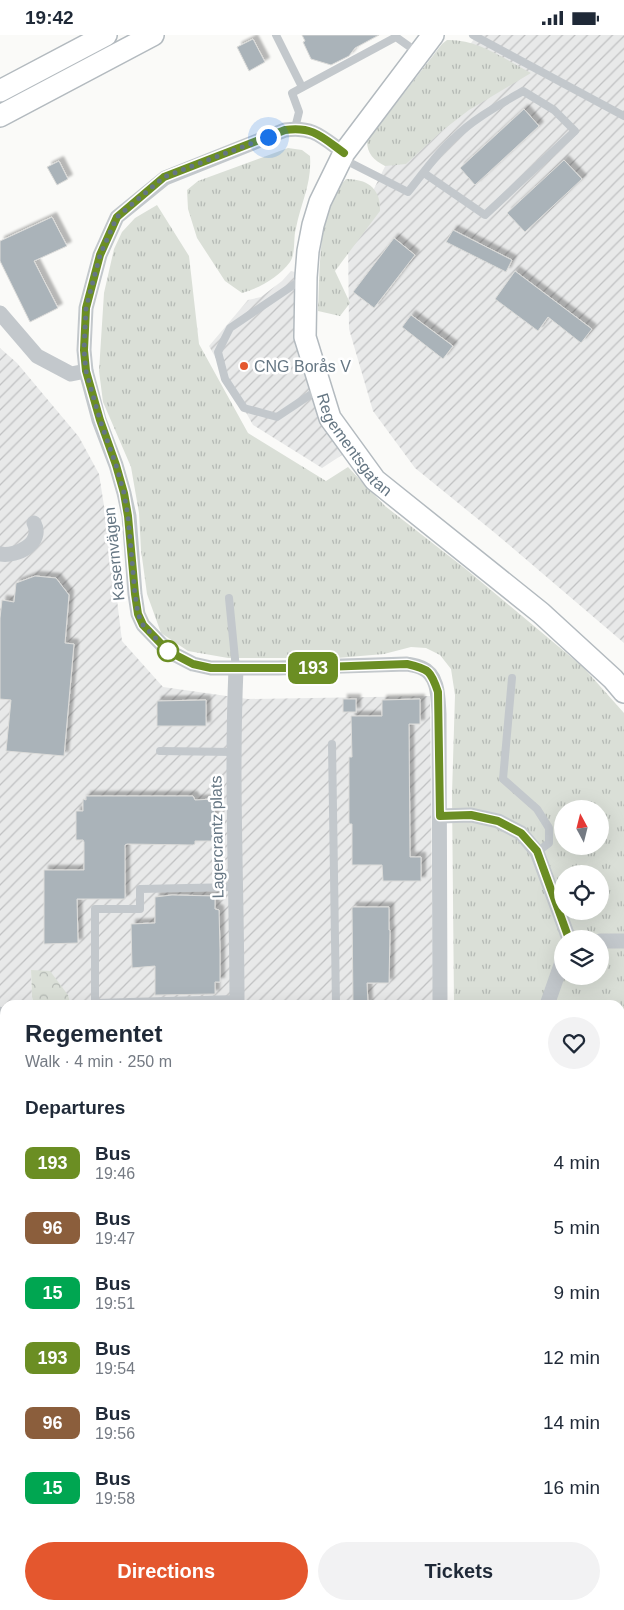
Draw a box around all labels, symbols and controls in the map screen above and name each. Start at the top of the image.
text: 19:42 [25,7,74,28]
your location [256,125,281,150]
place label: CNG Borås V [254,358,351,375]
marker: CNG Borås V [238,360,250,372]
street label: Regementsgatan [314,391,396,499]
street label: Kasernvägen [101,506,127,602]
unlabelled marker [157,640,179,662]
line badge: 193 [284,652,342,684]
text: 193 [298,658,328,678]
street label: Lagercrantz plats [207,775,227,899]
north arrow [554,800,609,855]
map controls [554,800,609,985]
button: locate [554,865,609,920]
button: layers [554,930,609,985]
button: heart [548,1017,600,1069]
text: Regementet [25,1020,162,1047]
text: Walk · 4 min · 250 m [25,1053,172,1070]
text: Departures [25,1097,125,1118]
text: Bus [95,1143,131,1164]
text: 4 min [554,1152,600,1173]
text: 193 [37,1153,68,1173]
text: 19:46 [95,1165,135,1182]
text: Bus [95,1208,131,1229]
text: 5 min [554,1217,600,1238]
text: 96 [42,1218,63,1238]
text: 19:47 [95,1230,135,1247]
text: Bus [95,1273,131,1294]
text: 9 min [554,1282,600,1303]
text: 15 [42,1283,63,1303]
text: 19:51 [95,1295,135,1312]
text: Bus [95,1338,131,1359]
text: 12 min [543,1347,600,1368]
text: 193 [37,1348,68,1368]
text: 19:54 [95,1360,135,1377]
text: Bus [95,1403,131,1424]
text: 14 min [543,1412,600,1433]
text: 96 [42,1413,63,1433]
text: 19:56 [95,1425,135,1442]
text: Bus [95,1468,131,1489]
text: 16 min [543,1477,600,1498]
text: 15 [42,1478,63,1498]
text: 19:58 [95,1490,135,1507]
button: Directions [25,1542,308,1600]
button: Tickets [318,1542,600,1600]

